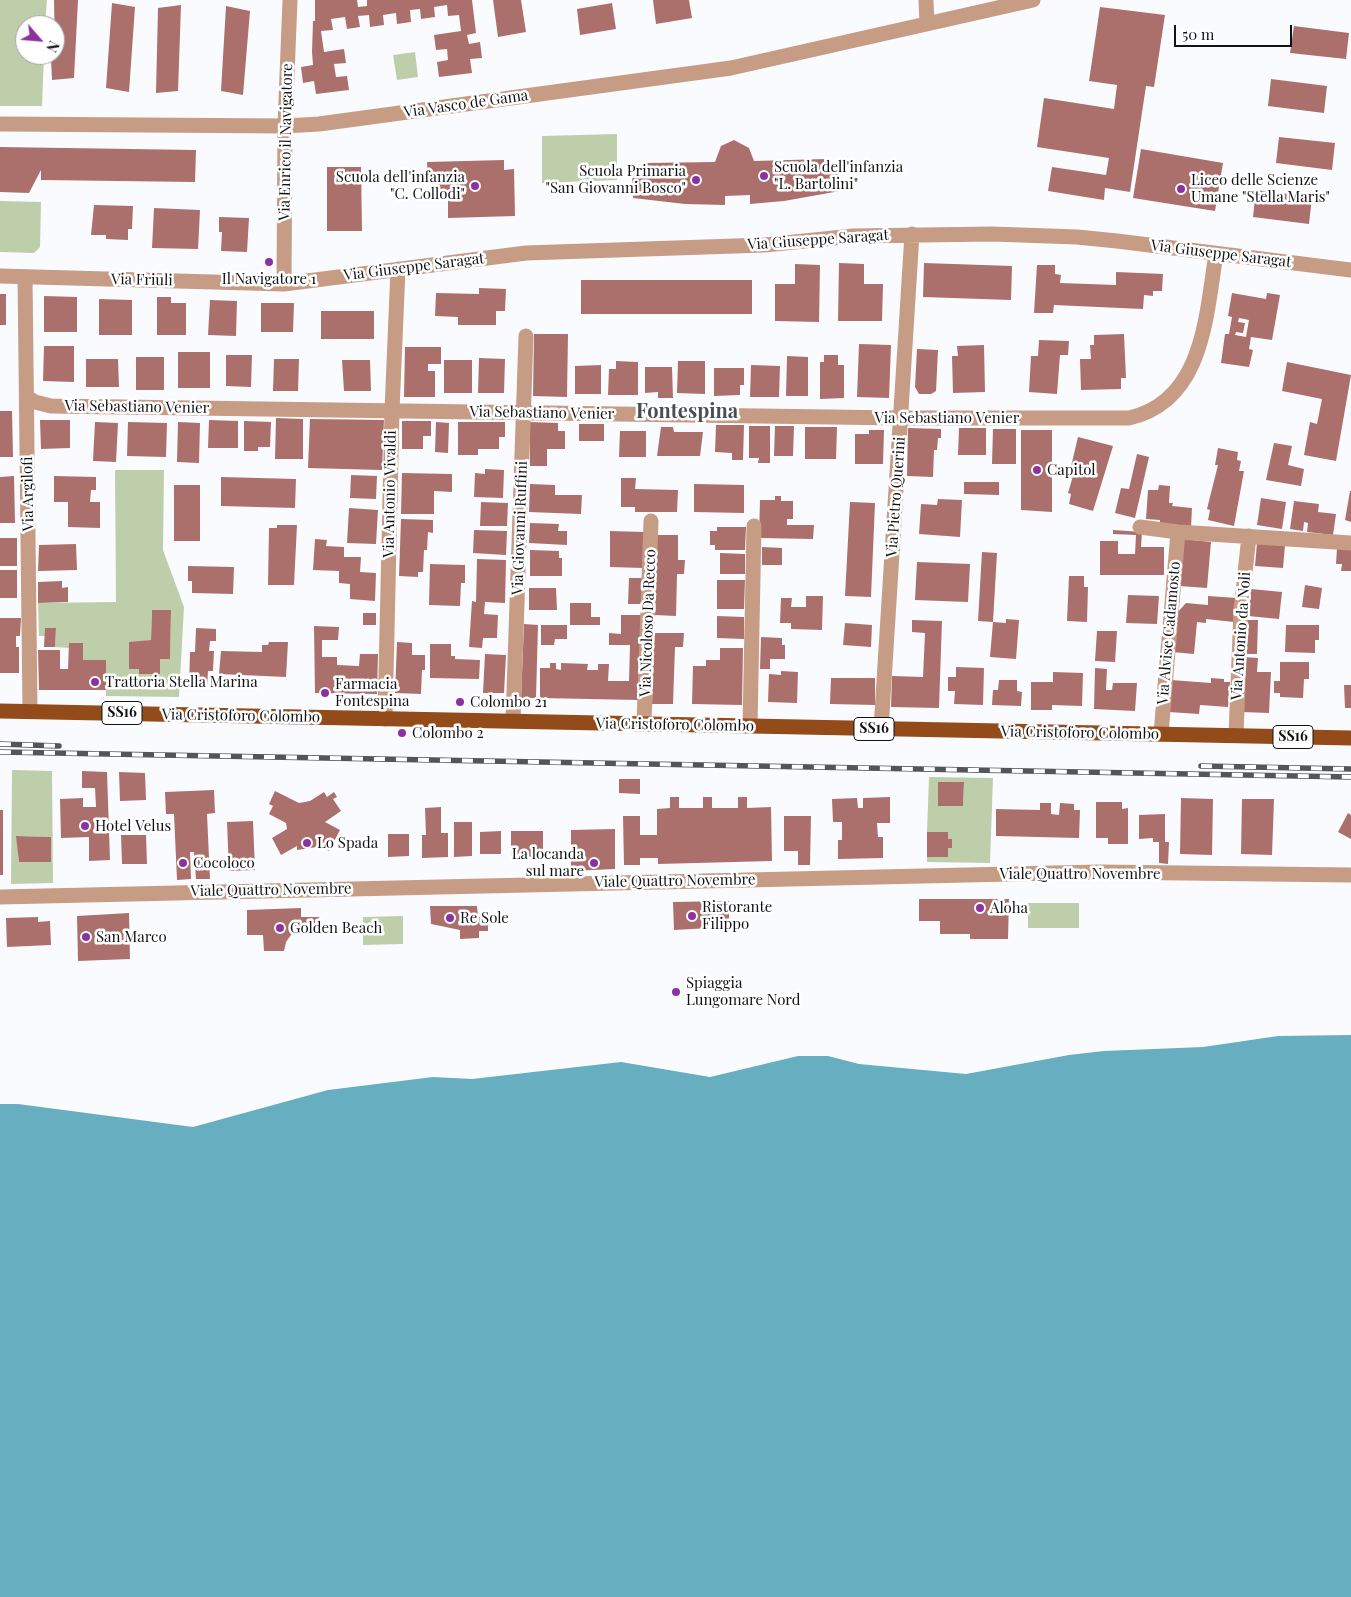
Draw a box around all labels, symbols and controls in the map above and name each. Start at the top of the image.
north arrow [15,15,65,65]
scale bar [1176,15,1294,47]
text: 50 m [1182,24,1214,44]
text: N [42,38,64,55]
street label: Via Enrico il Navigatore [276,63,296,221]
street label: Via Vasco de Gama [403,86,529,122]
place label: Scuola dell'infanzia "L. Bartolini" [774,158,903,193]
place label: Scuola Primaria "San Giovanni Bosco" [545,162,686,197]
place label: Scuola dell'infanzia "C. Collodi" [336,168,465,203]
marker: Scuola dell'infanzia "L. Bartolini" [758,170,770,182]
place label: Liceo delle Scienze Umane "Stella Maris" [1191,171,1330,206]
marker: Scuola Primaria "San Giovanni Bosco" [690,174,702,186]
marker: Scuola dell'infanzia "C. Collodi" [469,180,481,192]
marker: Liceo delle Scienze Umane "Stella Maris" [1175,183,1187,195]
street label: Via Giuseppe Saragat [747,226,889,254]
street label: Via Giuseppe Saragat [1150,236,1292,272]
street label: Via Giuseppe Saragat [343,249,485,285]
marker: Il Navigatore 1 [263,256,275,268]
street label: Via Friuli [111,270,173,290]
place label: Il Navigatore 1 [222,270,316,288]
street label: Via Sebastiano Venier [64,397,210,417]
district label: Fontespina [636,400,738,424]
street label: Via Sebastiano Venier [469,403,615,423]
street label: Via Sebastiano Venier [875,409,1019,427]
street label: Via Antonio Vivaldi [380,430,400,558]
street label: Via Pietro Querini [883,436,909,558]
street label: Via Argilofi [18,456,38,532]
street label: Via Giovanni Ruffini [509,461,531,595]
place label: Capitol [1047,461,1096,479]
marker: Capitol [1031,464,1043,476]
street label: Via Nicoloso Da Recco [636,549,660,697]
street label: Via Alvise Cadamosto [1154,561,1184,705]
street label: Via Antonio da Noli [1228,571,1254,701]
place label: Trattoria Stella Marina [105,673,258,691]
place label: Farmacia Fontespina [335,675,409,710]
marker: Trattoria Stella Marina [89,676,101,688]
marker: Farmacia Fontespina [319,687,331,699]
place label: Colombo 21 [470,693,547,711]
marker: Colombo 21 [454,696,466,708]
road number: SS16 [102,701,142,724]
street label: Via Cristoforo Colombo [162,706,320,726]
street label: Via Cristoforo Colombo [596,715,754,735]
road number: SS16 [854,718,894,741]
street label: Via Cristoforo Colombo [1001,723,1159,743]
place label: Colombo 2 [412,724,484,742]
road number: SS16 [1273,726,1313,749]
marker: Colombo 2 [396,727,408,739]
place label: Hotel Velus [95,817,171,835]
marker: Hotel Velus [79,820,91,832]
place label: Lo Spada [317,834,378,852]
marker: Lo Spada [301,837,313,849]
place label: La locanda sul mare [512,845,584,880]
place label: Cocoloco [193,854,255,872]
marker: Cocoloco [177,857,189,869]
marker: La locanda sul mare [588,857,600,869]
street label: Viale Quattro Novembre [1000,865,1160,883]
street label: Viale Quattro Novembre [594,871,756,891]
street label: Viale Quattro Novembre [190,880,352,900]
place label: Ristorante Filippo [702,898,772,933]
place label: Aloha [990,899,1028,917]
marker: Aloha [974,902,986,914]
place label: Re Sole [460,909,509,927]
marker: Ristorante Filippo [686,910,698,922]
marker: Re Sole [444,912,456,924]
place label: Golden Beach [290,919,382,937]
marker: Golden Beach [274,922,286,934]
place label: San Marco [96,928,167,946]
marker: San Marco [80,931,92,943]
place label: Spiaggia Lungomare Nord [686,974,800,1009]
marker: Spiaggia Lungomare Nord [670,986,682,998]

